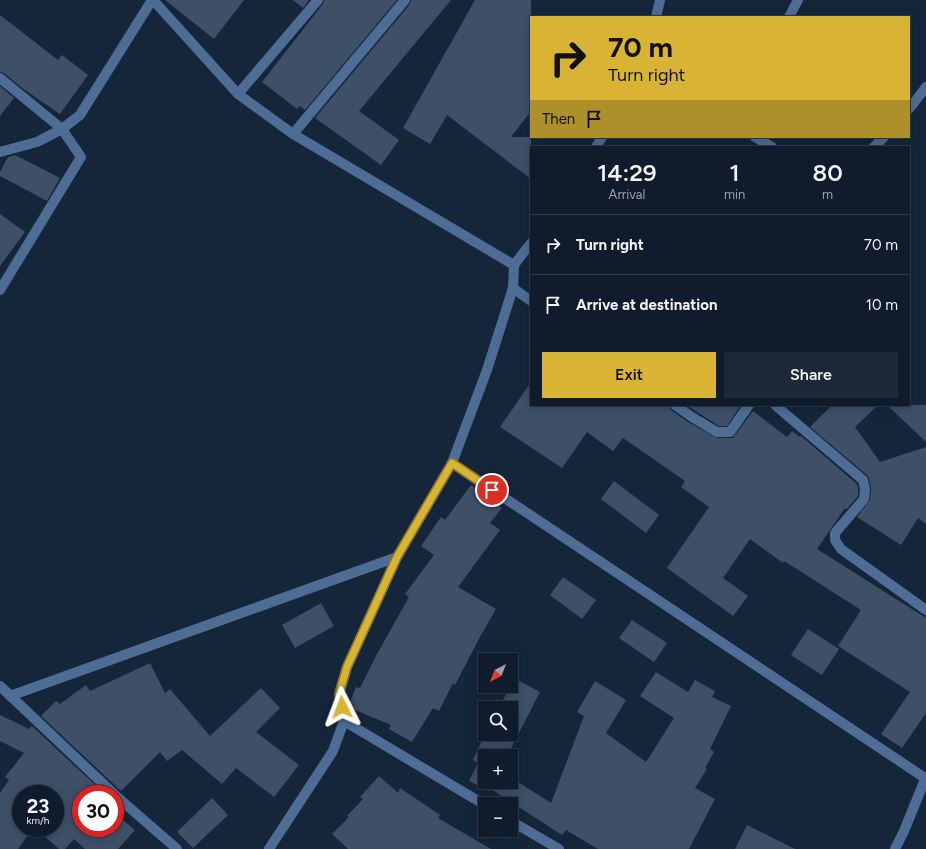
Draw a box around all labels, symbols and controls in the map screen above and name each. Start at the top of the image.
text: 70 m [608,30,673,64]
icon: right [542,32,594,84]
text: Turn right [608,64,685,86]
icon: arrive [583,108,605,130]
text: Then [542,110,575,128]
text: 14:29 [597,158,657,187]
text: 1 [730,158,740,187]
text: 80 [813,158,843,187]
text: Arrival [609,187,645,202]
text: min [724,187,745,202]
text: m [822,187,833,202]
icon: right [542,234,564,256]
text: Turn right [576,236,644,254]
text: 70 m [864,236,898,254]
icon: arrive [542,294,564,316]
text: Arrive at destination [576,296,717,314]
text: 10 m [866,296,898,314]
button: Exit [542,352,716,398]
button: Share [724,352,898,398]
pin [475,473,509,507]
icon: arrive [481,479,503,501]
north arrow [478,653,518,693]
map controls [478,653,518,837]
position arrow [321,686,363,728]
button: search [478,701,518,741]
button: + [478,749,518,789]
speed limit sign: 30 [72,785,124,837]
text: 23 [27,794,49,818]
button: − [478,797,518,837]
text: km/h [27,814,49,827]

